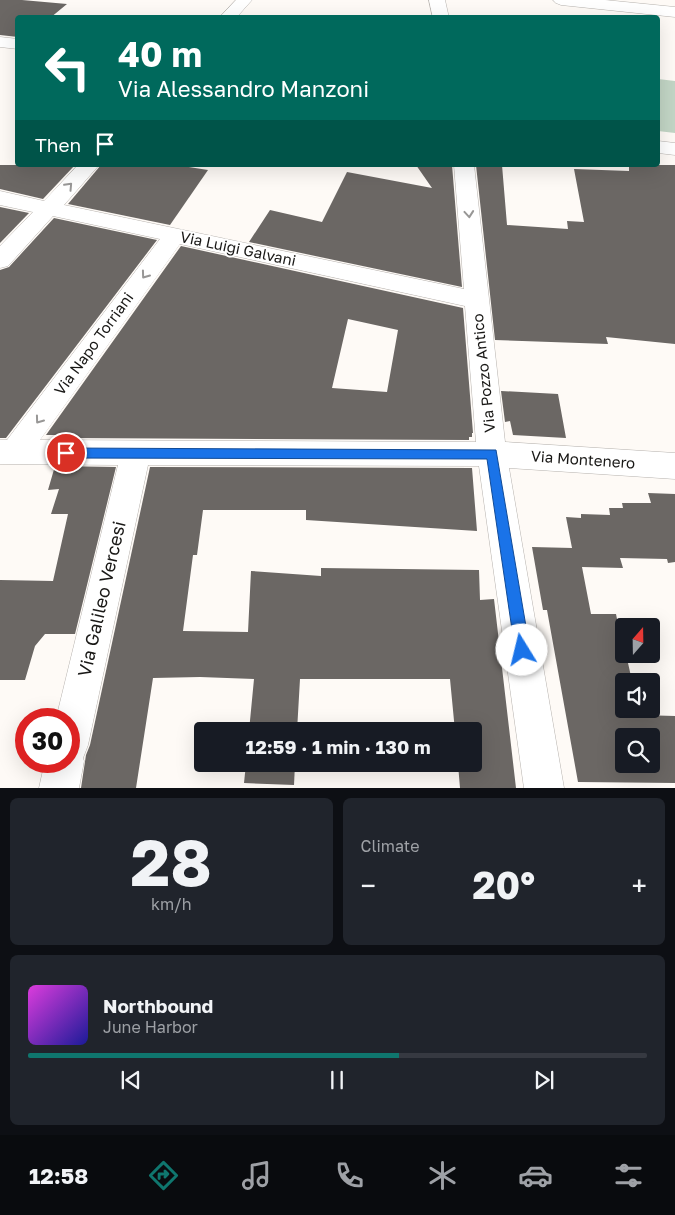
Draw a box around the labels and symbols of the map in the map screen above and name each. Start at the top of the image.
one-way arrow [63,182,72,191]
one-way arrow [463,210,474,218]
street label: Via Luigi Galvani [179,227,298,269]
one-way arrow [142,269,151,279]
street label: Via Napo Torriani [50,289,136,398]
street label: Via Pozzo Antico [468,313,498,433]
one-way arrow [36,414,44,423]
pin [45,432,87,474]
street label: Via Montenero [530,446,636,472]
street label: Via Galileo Vercesi [72,519,130,679]
north arrow [615,618,660,662]
position arrow [495,623,547,675]
speed limit sign: 30 [15,708,80,773]

